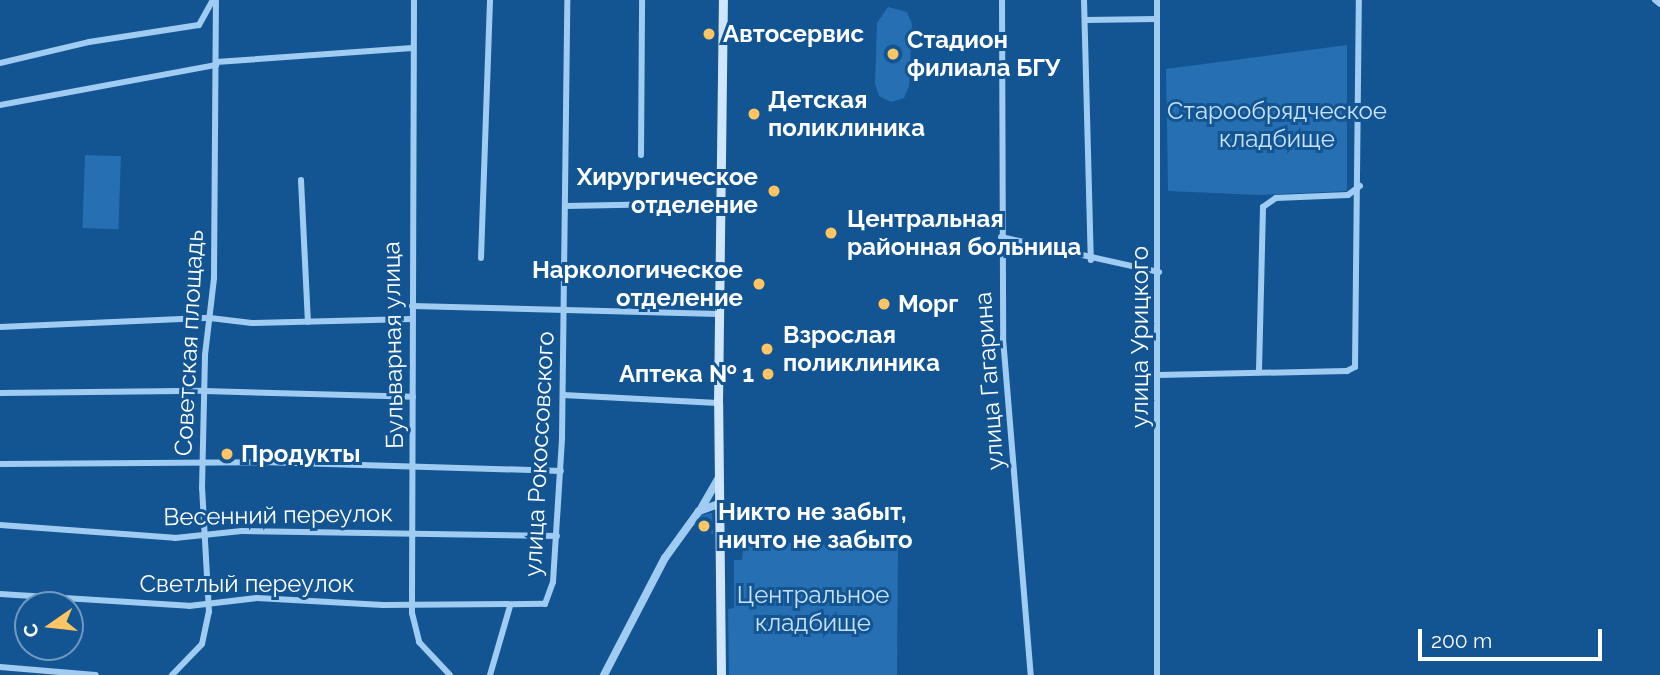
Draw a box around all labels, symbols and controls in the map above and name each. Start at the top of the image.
place label: Автосервис [723,20,864,48]
marker: Автосервис [701,26,717,42]
place label: Стадион филиала БГУ [907,26,1060,82]
marker: Стадион филиала БГУ [885,46,901,62]
place label: Детская поликлиника [768,86,925,142]
park label: Старообрядческое кладбище [1167,97,1387,153]
marker: Детская поликлиника [746,106,762,122]
place label: Хирургическое отделение [577,163,758,219]
marker: Хирургическое отделение [764,181,784,201]
place label: Центральная районная больница [847,205,1081,261]
marker: Центральная районная больница [821,223,841,243]
street label: Советская площадь [169,229,209,457]
street label: Бульварная улица [377,241,409,449]
street label: улица Урицкого [1126,246,1154,428]
place label: Наркологическое отделение [532,256,743,312]
marker: Наркологическое отделение [749,274,769,294]
place label: Морг [898,290,958,318]
street label: улица Гагарина [968,291,1010,471]
marker: Морг [876,296,892,312]
place label: Взрослая поликлиника [783,321,940,377]
street label: улица Рокоссовского [518,330,560,578]
marker: Взрослая поликлиника [757,339,777,359]
place label: Аптека № 1 [619,360,754,388]
marker: Аптека № 1 [760,366,776,382]
place label: Продукты [241,440,360,468]
marker: Продукты [219,446,235,462]
place label: Никто не забыт, ничто не забыто [718,498,913,554]
street label: Весенний переулок [163,499,393,531]
marker: Никто не забыт, ничто не забыто [696,518,712,534]
street label: Светлый переулок [140,570,354,598]
park label: Центральное кладбище [737,581,889,637]
north arrow [14,591,84,661]
scale bar [1422,616,1606,660]
text: С [18,622,43,640]
text: 200 m [1431,628,1492,653]

